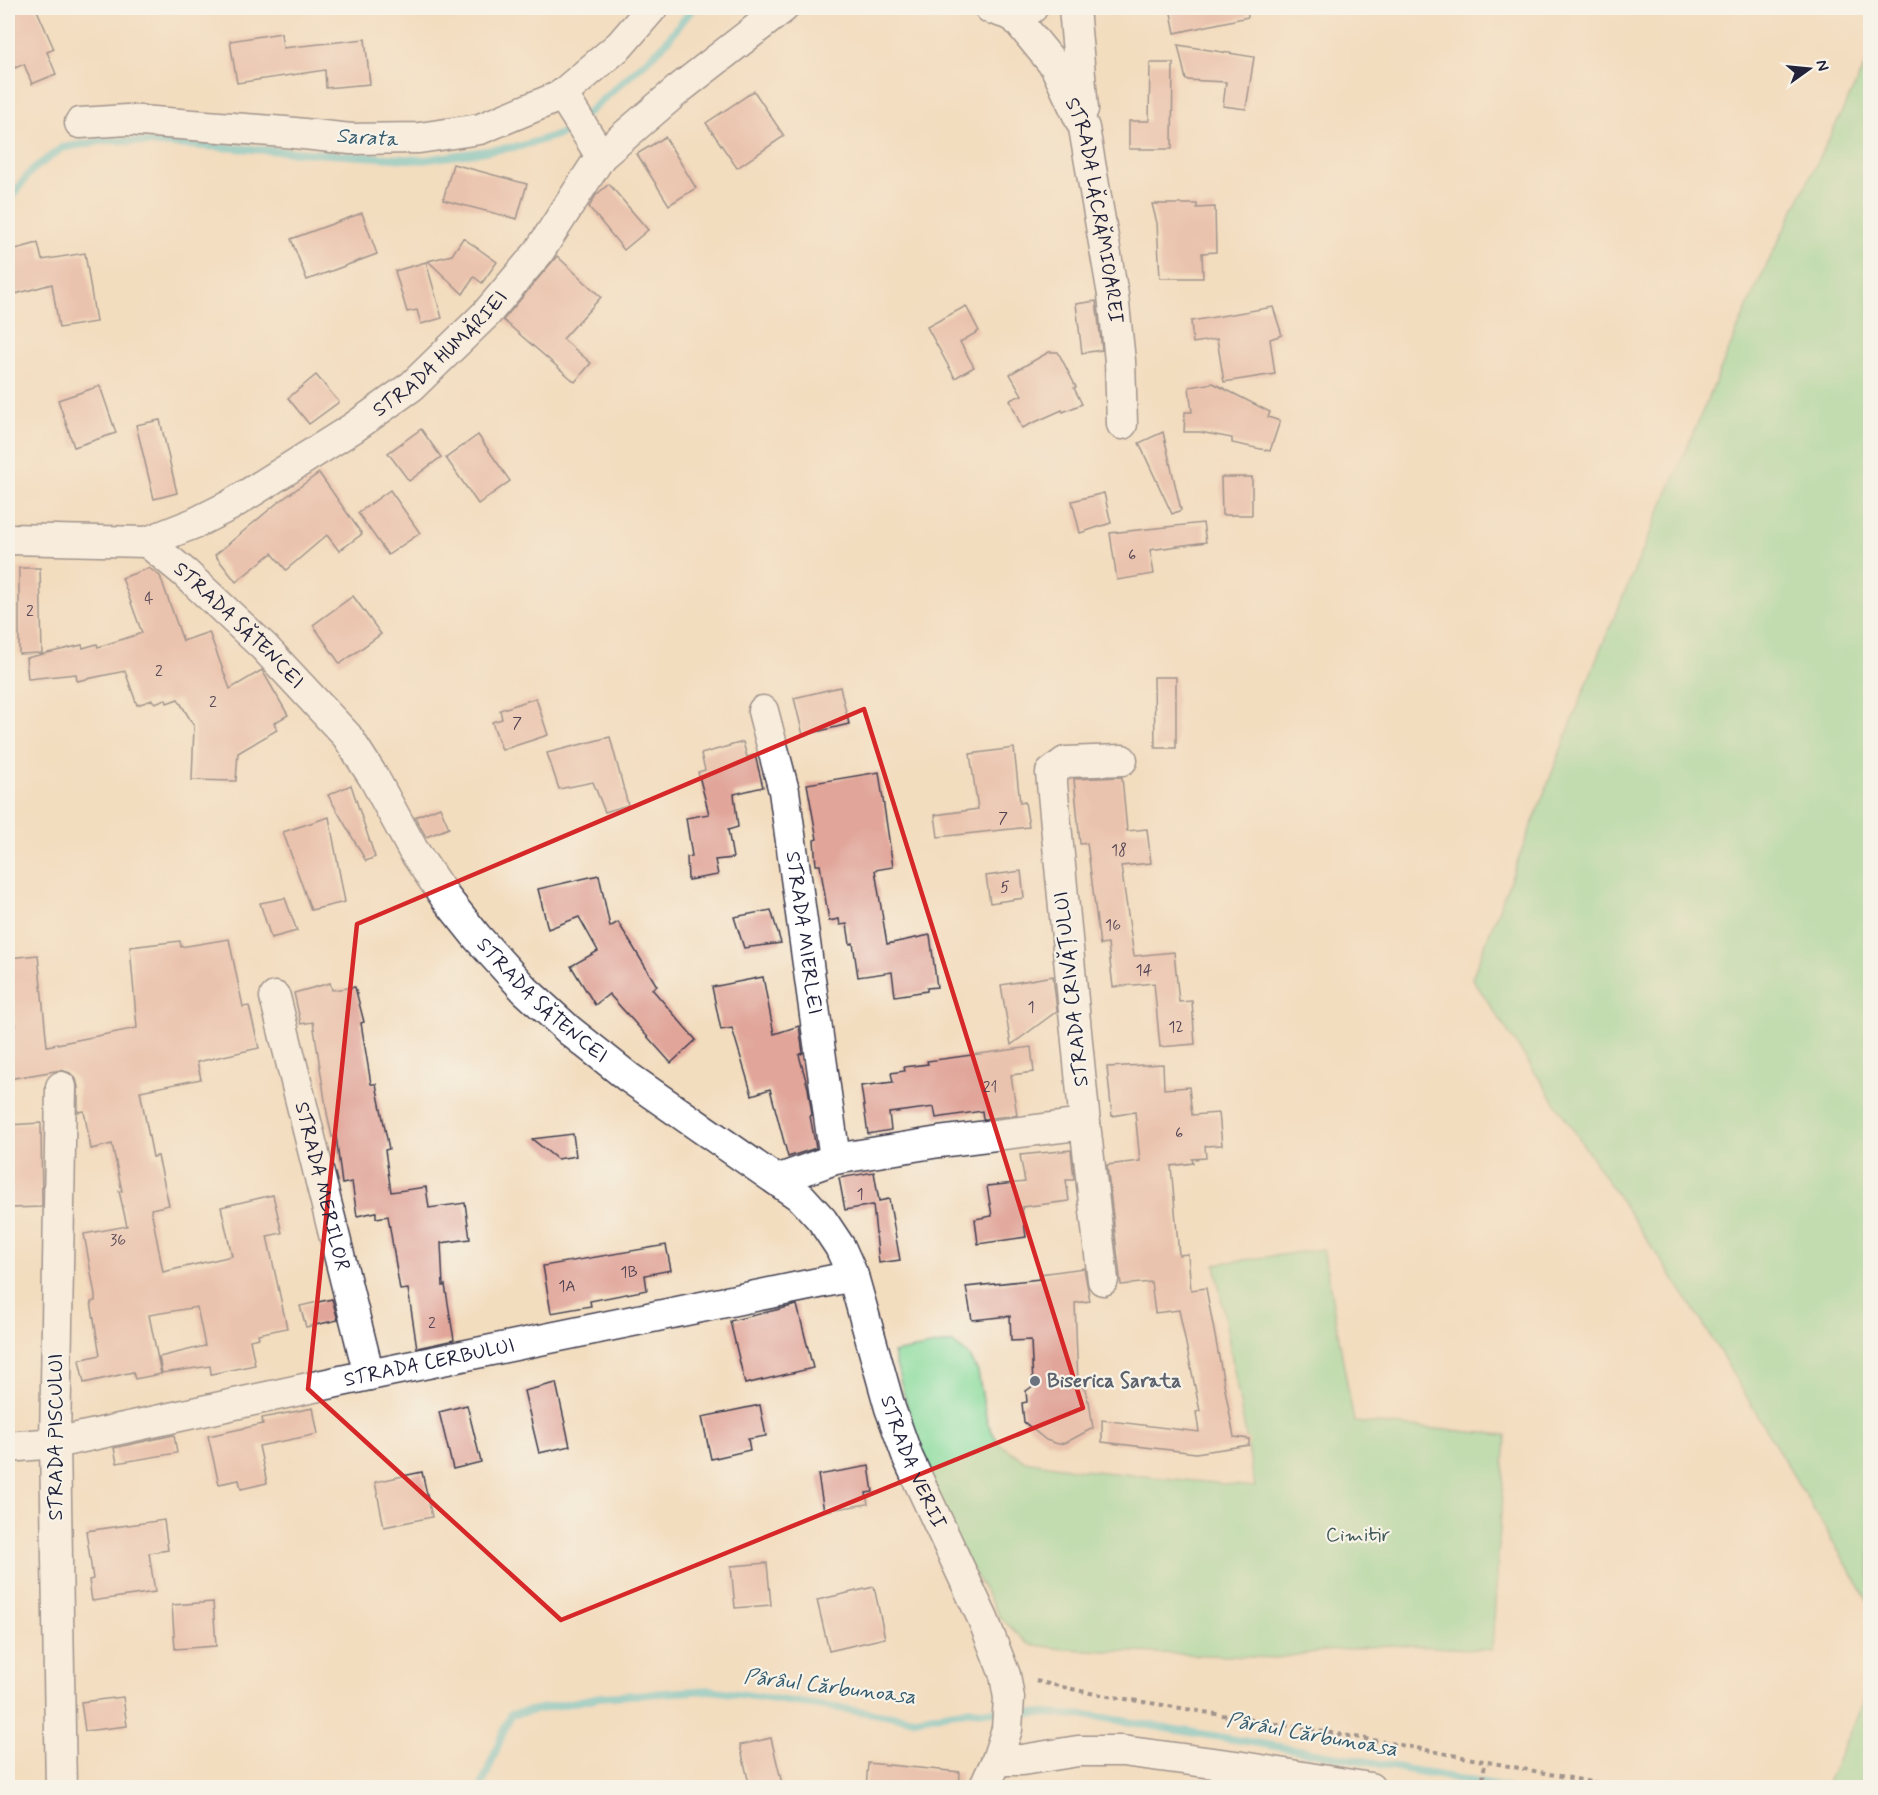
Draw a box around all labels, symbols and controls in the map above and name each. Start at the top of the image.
north arrow [1779,39,1839,99]
text: N [1811,58,1834,73]
street label: STRADA LĂCRĂMIOAREI [1058,93,1129,325]
water label: Sarata [335,122,400,154]
street label: STRADA HUMĂRIEI [367,285,514,423]
house number: 6 [1128,545,1136,566]
street label: STRADA SĂTENCEI [168,556,310,695]
house number: 4 [144,588,154,609]
house number: 2 [26,601,34,622]
house number: 2 [155,661,163,682]
house number: 2 [209,692,217,713]
house number: 7 [512,713,522,734]
house number: 7 [998,808,1008,829]
house number: 18 [1111,840,1127,861]
street label: STRADA MIERLEI [779,850,828,1016]
house number: 5 [1000,877,1010,898]
street label: STRADA CRIVĂȚULUI [1048,890,1096,1088]
house number: 16 [1105,915,1121,936]
street label: STRADA SĂTENCEI [470,932,613,1069]
house number: 14 [1136,960,1153,981]
house number: 1 [1027,997,1035,1018]
house number: 12 [1168,1017,1184,1038]
house number: 21 [983,1077,997,1098]
street label: STRADA MERILOR [288,1099,356,1273]
house number: 6 [1175,1123,1183,1144]
house number: 1 [856,1184,864,1205]
house number: 36 [110,1230,126,1251]
house number: 1B [620,1262,638,1283]
house number: 1A [558,1276,576,1297]
house number: 2 [428,1313,436,1334]
street label: STRADA CERBULUI [341,1332,517,1394]
street label: STRADA PISCULUI [43,1354,70,1520]
place label: Biserica Sarata [1047,1368,1181,1395]
marker: Biserica Sarata [1028,1374,1042,1388]
street label: STRADA VERII [874,1393,953,1534]
park label: Cimitir [1326,1522,1390,1549]
water label: Pârâul Cărbunoasa [742,1663,918,1711]
water label: Pârâul Cărbunoasa [1224,1706,1400,1764]

